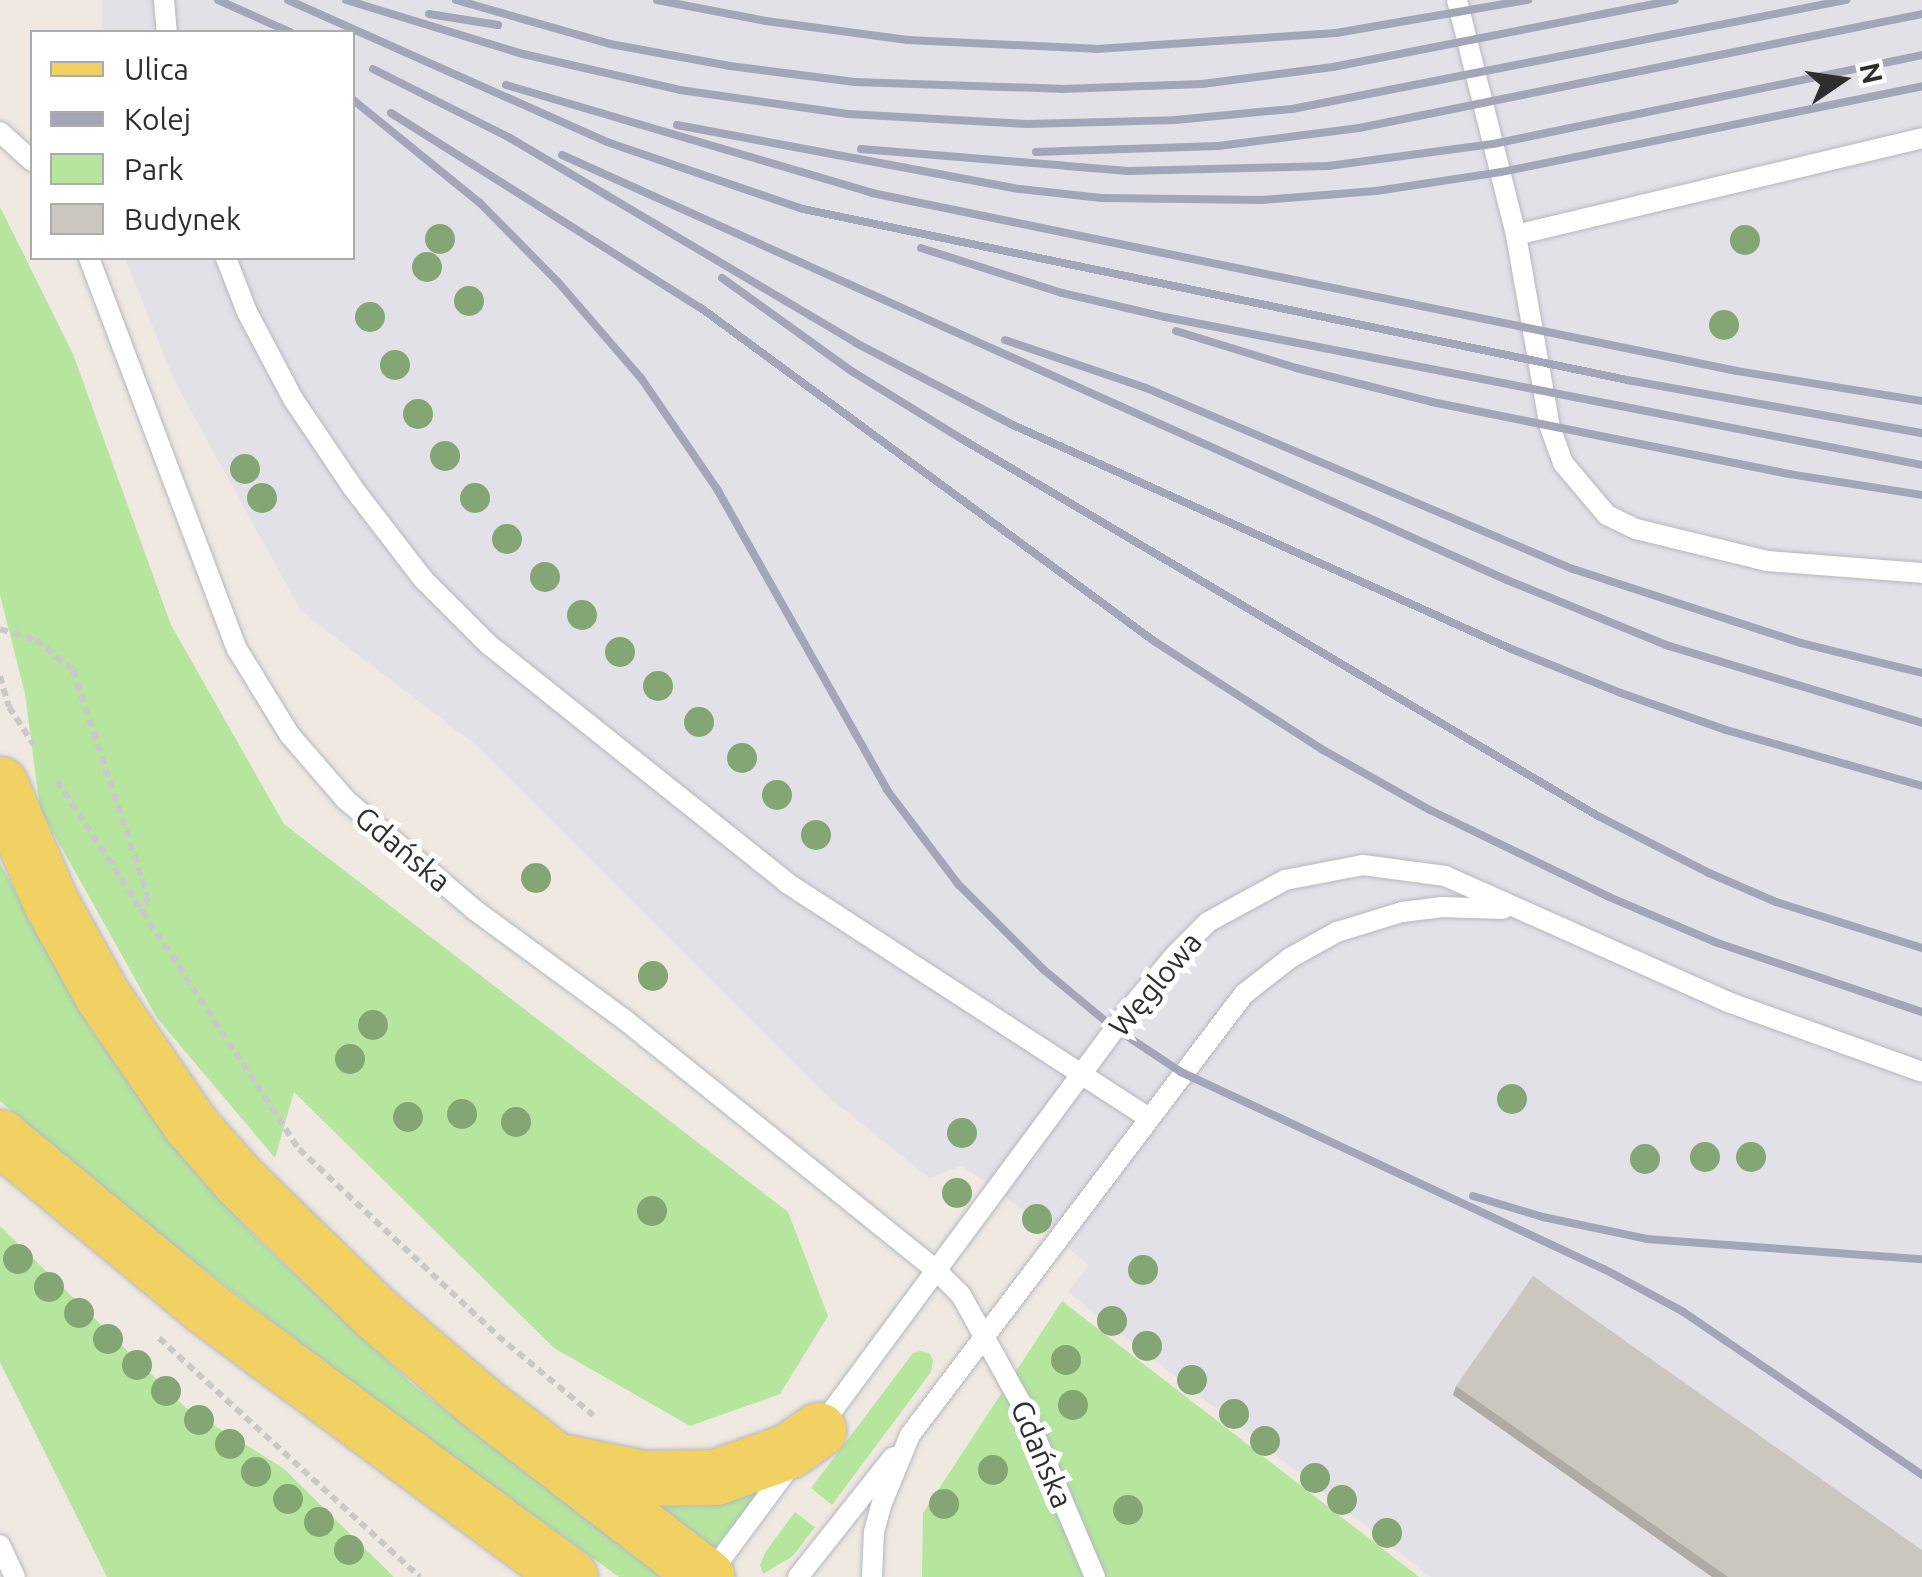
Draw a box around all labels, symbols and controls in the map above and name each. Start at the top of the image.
legend [30,30,355,260]
north arrow [1792,30,1892,130]
text: Ulica [124,52,189,86]
text: N [1854,59,1889,87]
text: Kolej [124,102,191,136]
text: Park [124,152,184,186]
text: Budynek [124,202,241,236]
street label: Gdańska [348,799,458,899]
street label: Węglowa [1101,924,1209,1044]
street label: Gdańska [1003,1395,1081,1513]

